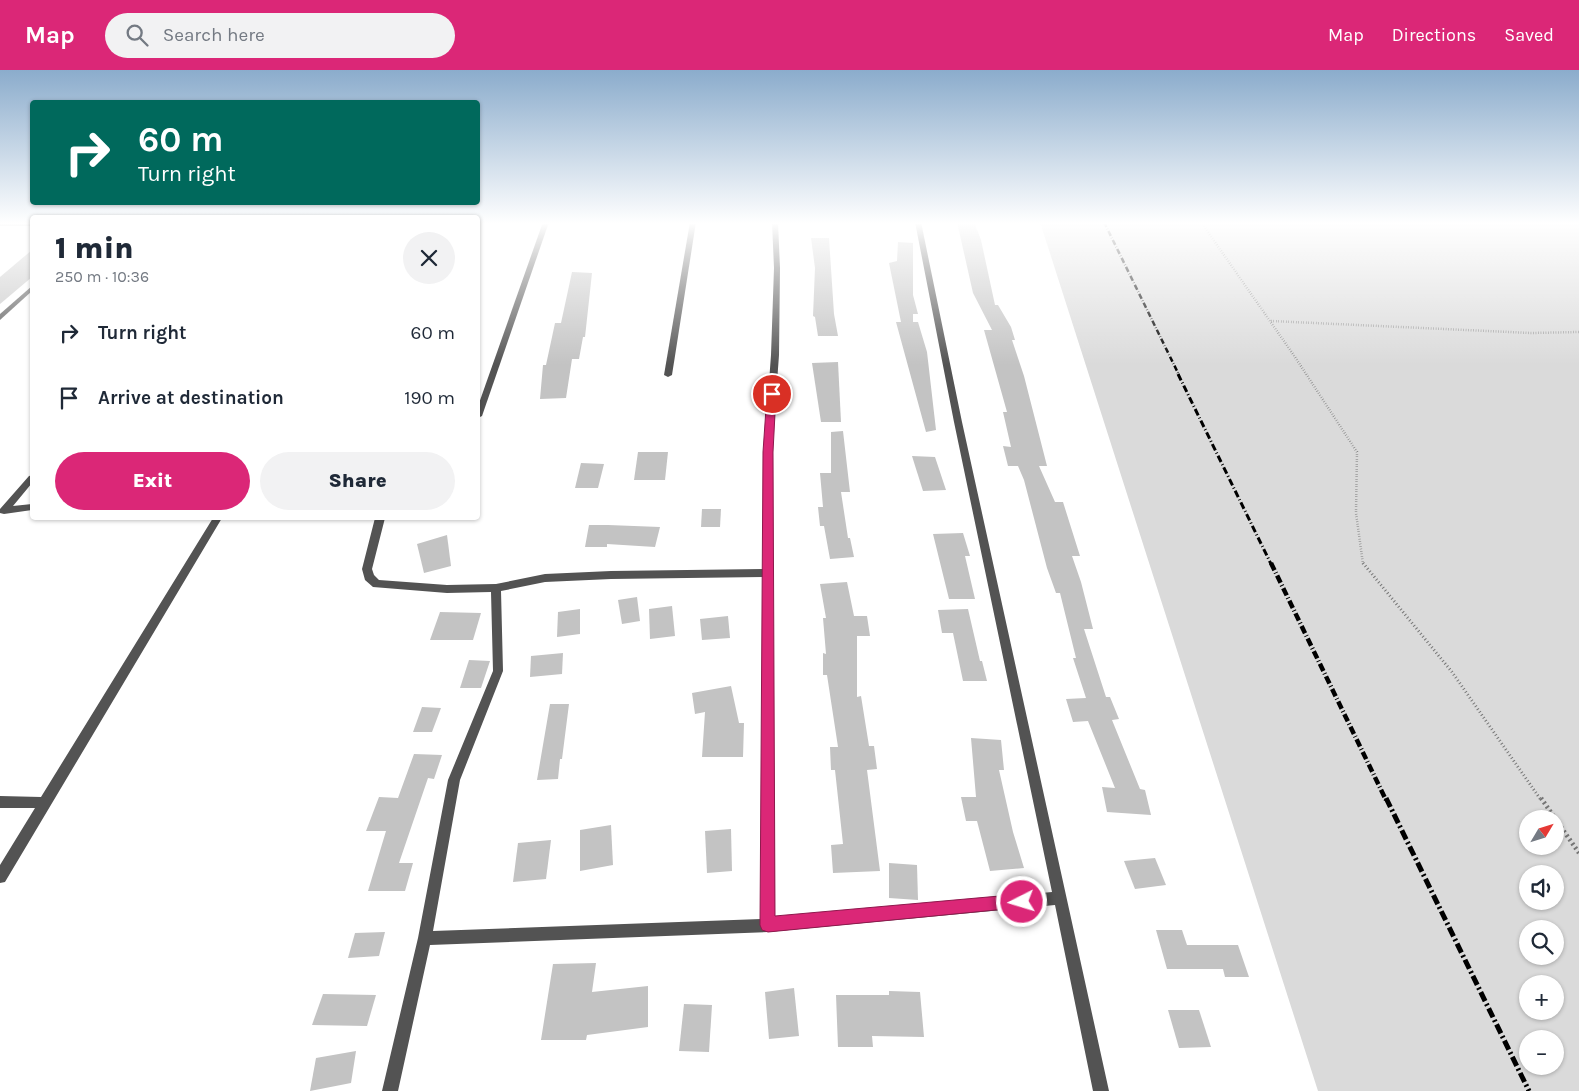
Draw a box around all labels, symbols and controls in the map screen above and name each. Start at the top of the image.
search box [105,13,455,58]
text: Map [25,21,75,49]
icon: search [123,21,151,49]
text: Search here [163,24,265,46]
text: Map [1328,24,1364,46]
text: Directions [1392,24,1476,46]
text: Saved [1504,24,1554,46]
text: 60 m [138,119,223,160]
icon: right [55,120,120,185]
text: Turn right [138,161,236,187]
text: 1 min [55,230,134,266]
button: close [403,232,455,284]
text: 250 m · 10:36 [55,267,149,286]
icon: right [55,319,83,347]
text: Turn right [98,322,187,344]
text: 60 m [411,322,455,344]
pin [751,373,793,415]
icon: arrive [758,380,786,408]
icon: arrive [55,384,83,412]
text: Arrive at destination [98,387,284,409]
text: 190 m [404,387,455,409]
button: Exit [55,452,250,510]
button: Share [260,452,455,510]
north arrow [1519,810,1564,855]
map controls [1519,810,1564,1075]
button: sound [1519,865,1564,910]
position arrow [995,875,1047,927]
button: search [1519,920,1564,965]
button: + [1519,975,1564,1020]
button: − [1519,1030,1564,1075]

